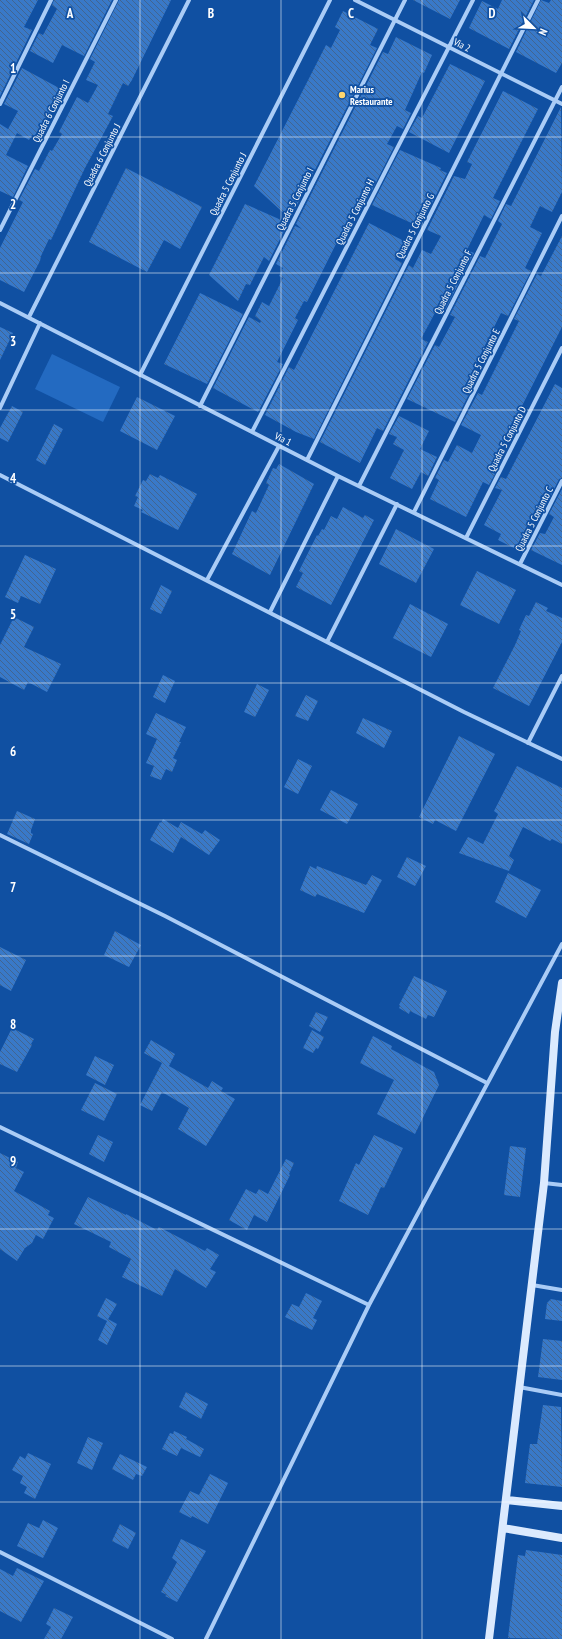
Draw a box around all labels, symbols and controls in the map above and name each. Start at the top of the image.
text: A [66,5,74,22]
text: B [208,5,214,22]
text: C [348,5,354,22]
text: D [489,5,496,22]
north arrow [514,8,554,48]
text: N [536,27,551,38]
street label: Via 2 [450,35,473,55]
text: 1 [10,60,16,77]
street label: Quadra 6 Conjunto I [30,77,72,145]
place label: Marius Restaurante [350,83,393,108]
marker: Marius Restaurante [337,90,347,100]
street label: Quadra 6 Conjunto J [81,121,123,189]
street label: Quadra 5 Conjunto J [207,150,249,218]
street label: Quadra 5 Conjunto I [274,165,316,233]
street label: Quadra 5 Conjunto H [333,177,377,247]
street label: Quadra 5 Conjunto G [393,191,437,261]
text: 2 [10,196,16,213]
street label: Quadra 5 Conjunto F [431,248,475,316]
street label: Quadra 5 Conjunto E [459,326,503,396]
text: 3 [10,333,16,350]
street label: Quadra 5 Conjunto D [485,404,529,474]
street label: Via 1 [271,429,294,449]
text: 4 [10,470,17,487]
street label: Quadra 5 Conjunto C [512,484,556,554]
text: 5 [10,606,16,623]
text: 6 [10,743,16,760]
text: 7 [10,879,16,896]
text: 8 [10,1016,16,1033]
text: 9 [10,1153,16,1170]

